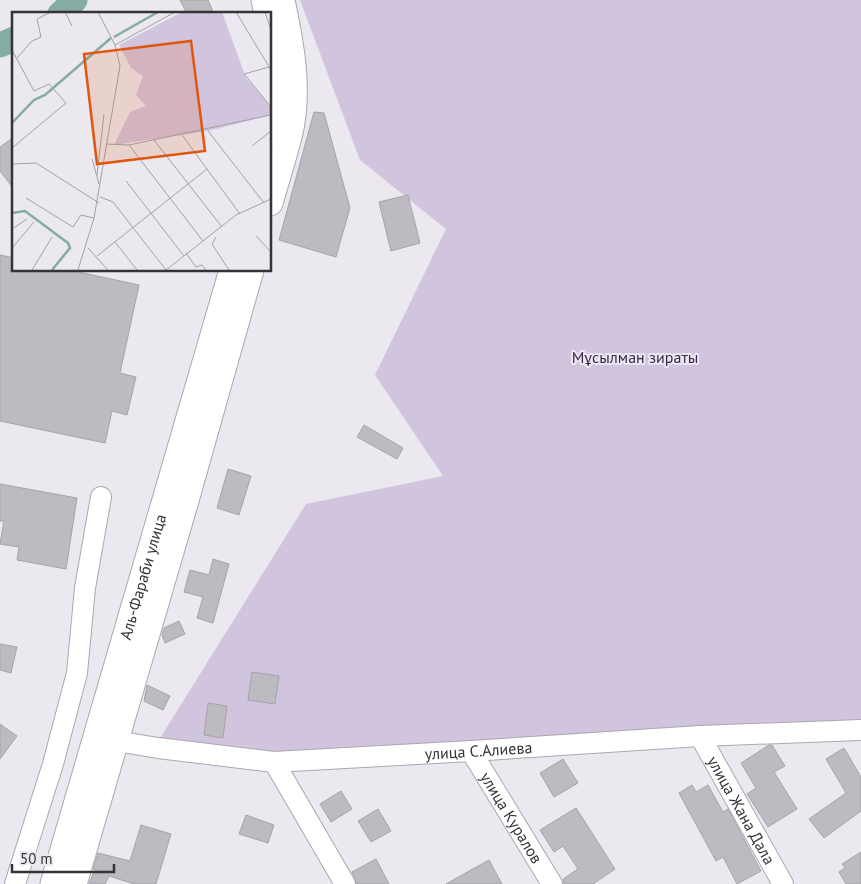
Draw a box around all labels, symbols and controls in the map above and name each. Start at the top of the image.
inset map [12,12,271,271]
park label: Мұсылман зираты [572,347,698,367]
street label: Аль-Фараби улица [115,512,170,642]
street label: улица С.Алиева [424,737,533,764]
street label: улица Жана Дала [703,752,780,868]
street label: улица Куралов [476,768,547,867]
scale bar [12,842,115,874]
text: 50 m [20,849,53,868]

